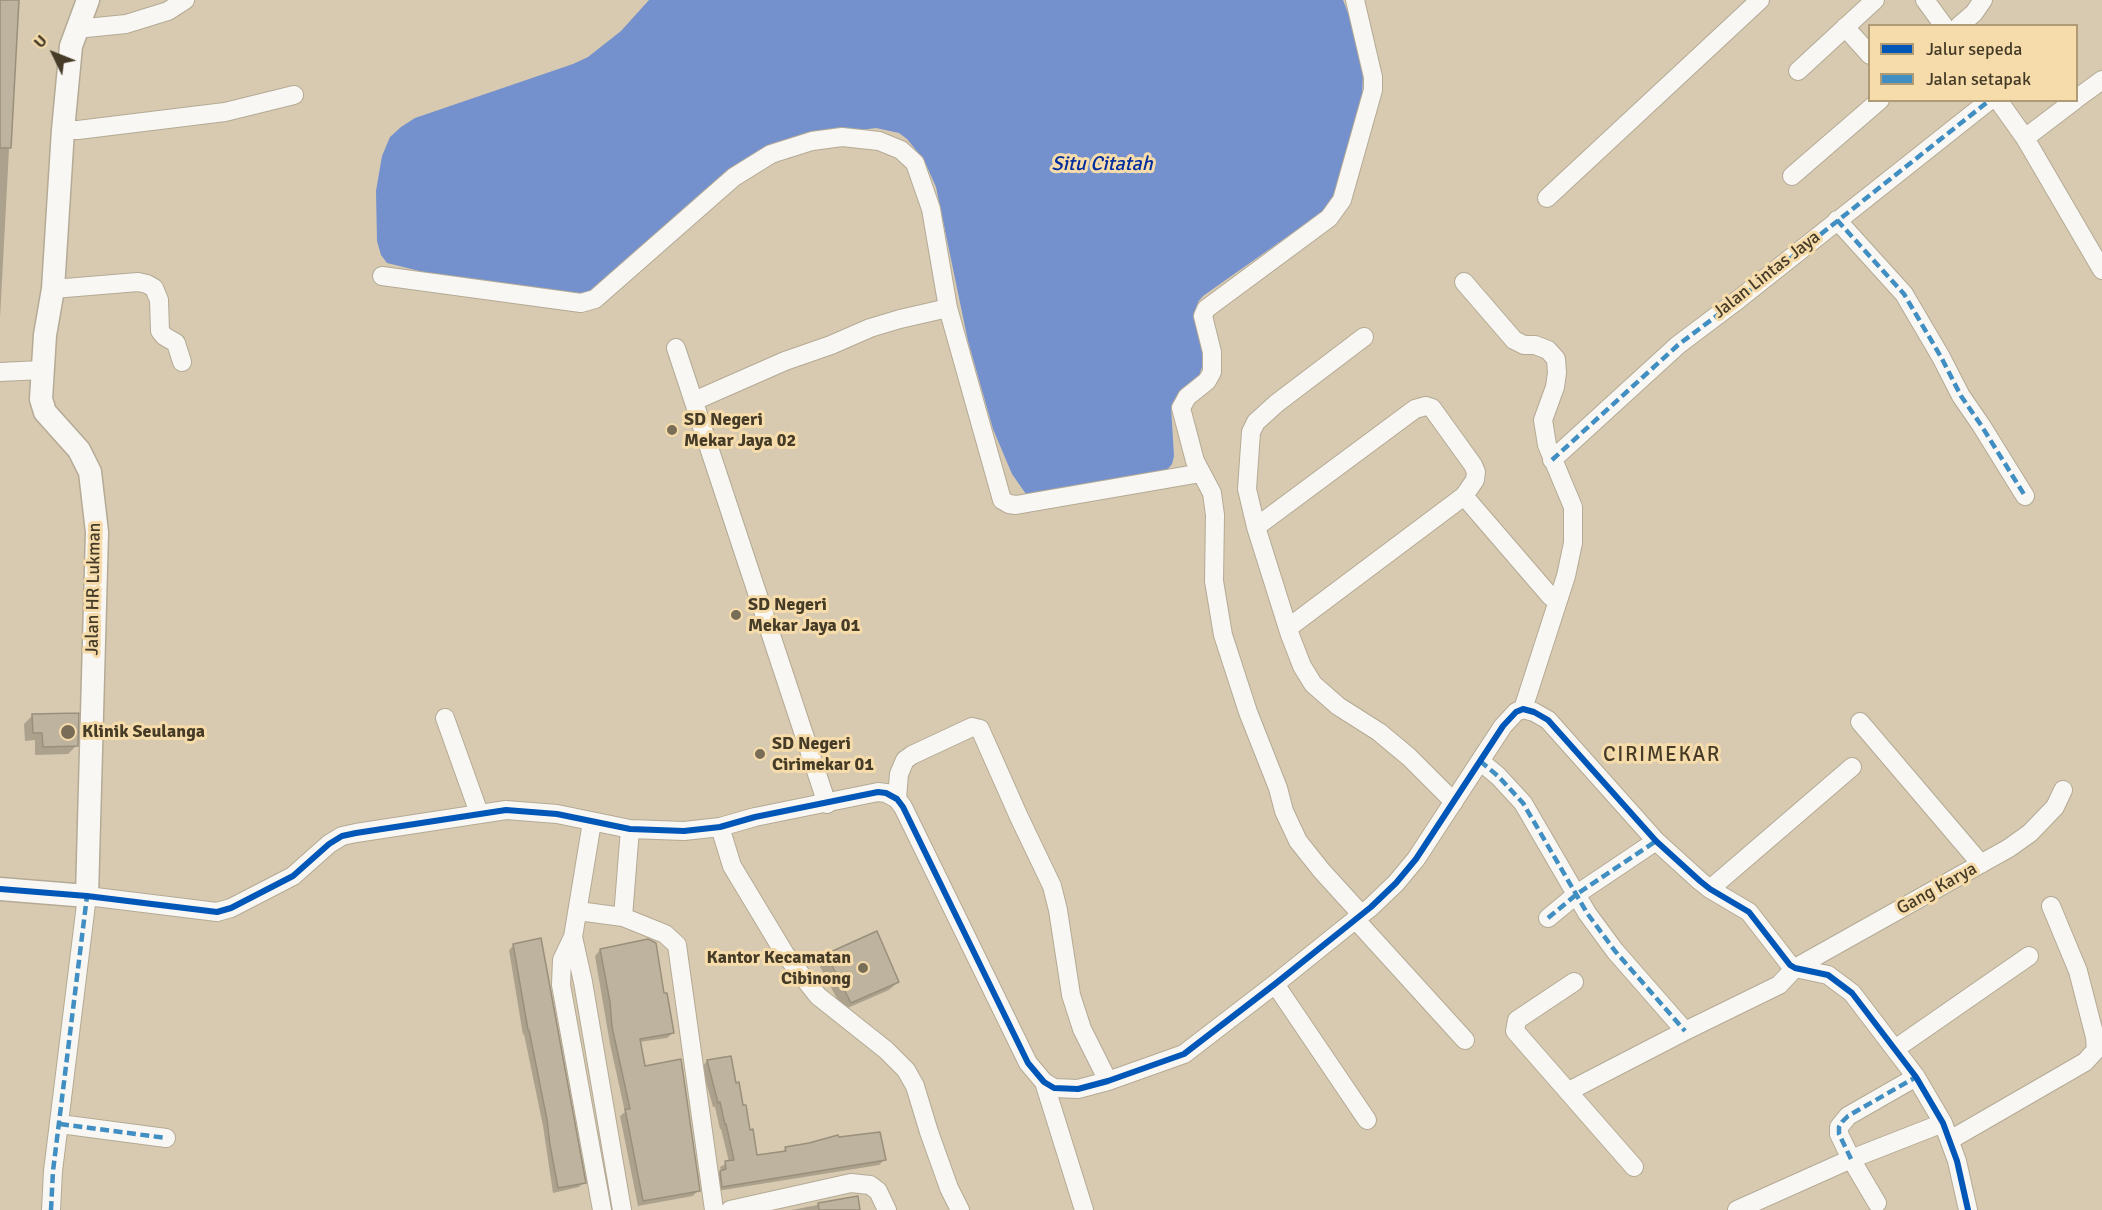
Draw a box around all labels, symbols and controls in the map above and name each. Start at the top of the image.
north arrow [24,24,84,84]
legend [1868,24,2078,102]
text: U [30,31,52,52]
text: Jalur sepeda [1926,38,2022,60]
text: Jalan setapak [1926,68,2031,90]
water label: Situ Citatah [1051,153,1153,177]
street label: Jalan Lintas Jaya [1709,227,1825,323]
place label: SD Negeri Mekar Jaya 02 [684,409,796,452]
marker: SD Negeri Mekar Jaya 02 [665,423,679,437]
street label: Jalan HR Lukman [82,522,106,656]
place label: SD Negeri Mekar Jaya 01 [748,594,860,636]
marker: SD Negeri Mekar Jaya 01 [729,608,743,622]
place label: Klinik Seulanga [82,721,205,743]
marker: Klinik Seulanga [59,723,77,741]
place label: SD Negeri Cirimekar 01 [772,733,874,776]
district label: CIRIMEKAR [1603,742,1721,768]
marker: SD Negeri Cirimekar 01 [753,747,767,761]
street label: Gang Karya [1893,858,1981,920]
place label: Kantor Kecamatan Cibinong [706,947,851,990]
marker: Kantor Kecamatan Cibinong [856,961,870,975]

